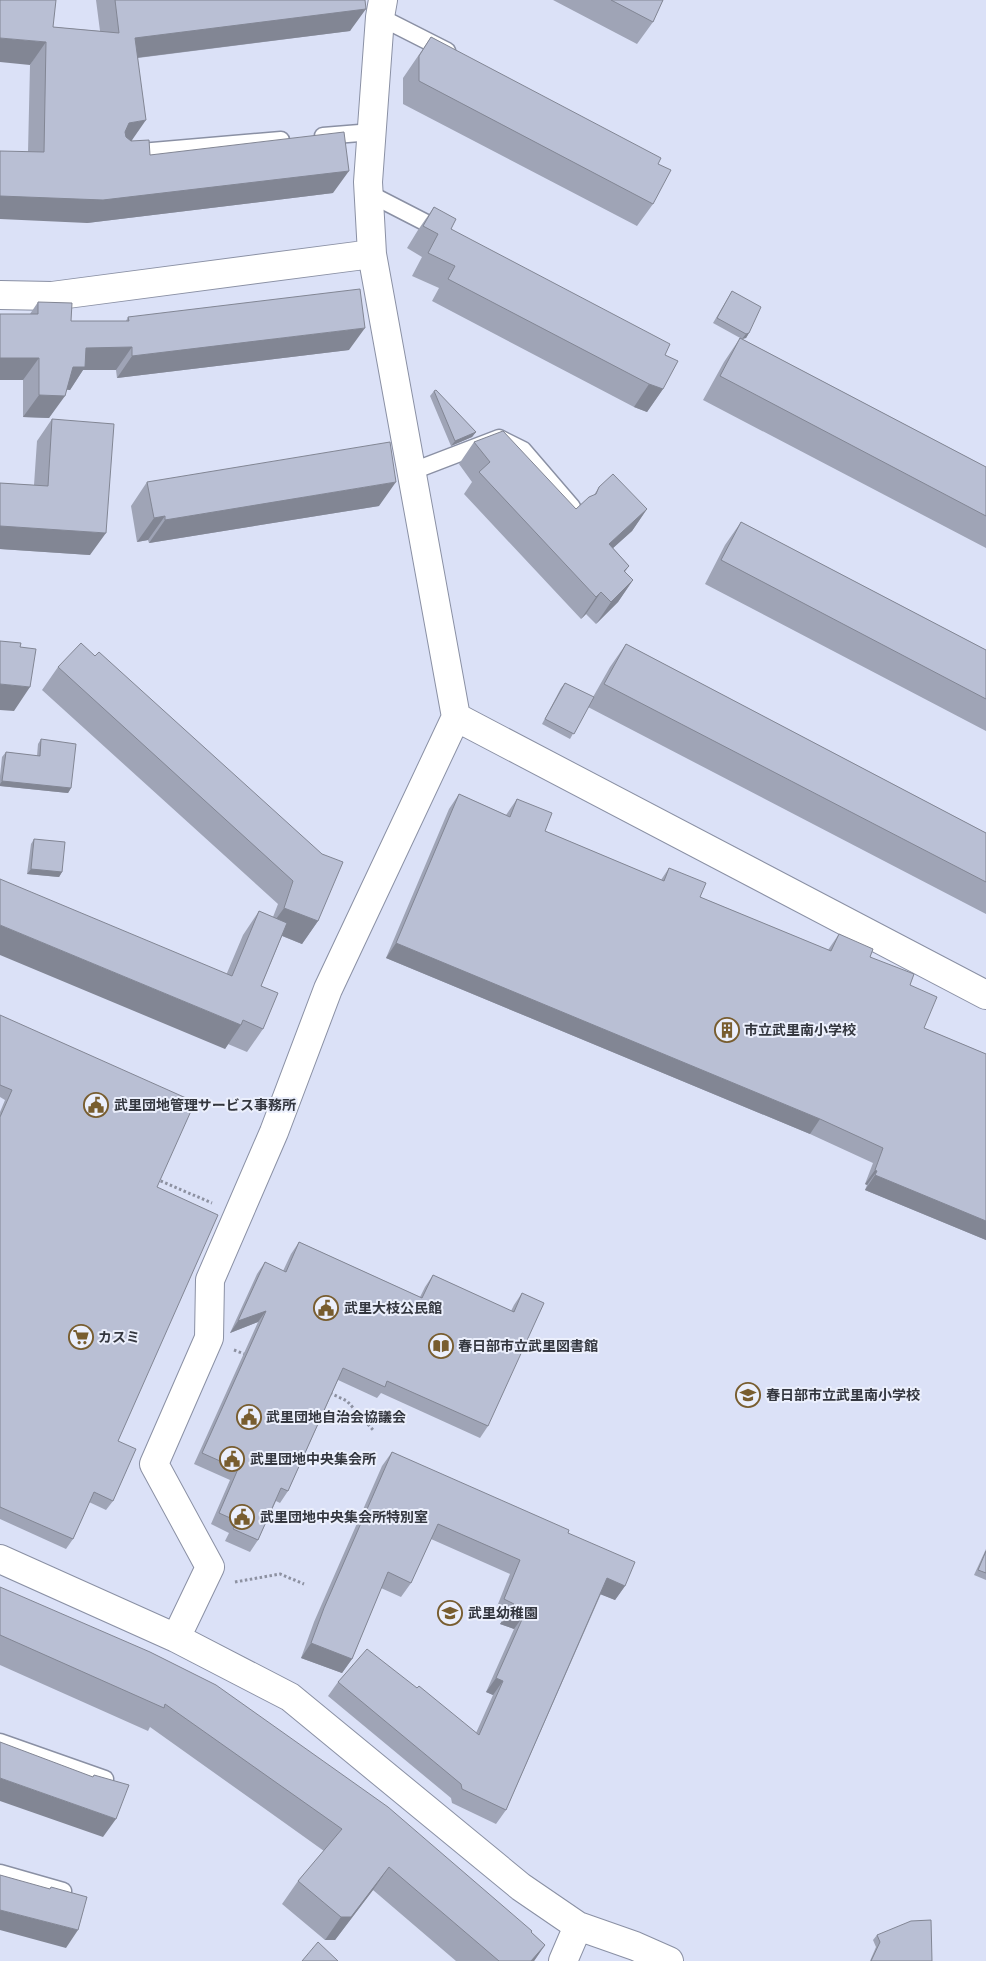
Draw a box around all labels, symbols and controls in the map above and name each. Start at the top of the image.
building icon: 市立武里南小学校 [714,1017,740,1043]
place label: 市立武里南小学校 [744,1020,856,1039]
public building icon: 武里団地管理サービス事務所 [83,1092,109,1118]
place label: 武里団地管理サービス事務所 [114,1095,296,1114]
public building icon: 武里大枝公民館 [313,1295,339,1321]
place label: 武里大枝公民館 [344,1298,442,1317]
supermarket icon: カスミ [68,1324,94,1350]
place label: カスミ [98,1327,140,1346]
library icon: 春日部市立武里図書館 [428,1333,454,1359]
place label: 春日部市立武里図書館 [458,1336,598,1355]
school or university icon: 春日部市立武里南小学校 [735,1382,761,1408]
place label: 春日部市立武里南小学校 [766,1385,920,1404]
public building icon: 武里団地自治会協議会 [236,1404,262,1430]
place label: 武里団地自治会協議会 [266,1407,406,1426]
public building icon: 武里団地中央集会所 [219,1446,245,1472]
place label: 武里団地中央集会所 [250,1449,376,1468]
public building icon: 武里団地中央集会所特別室 [229,1504,255,1530]
place label: 武里団地中央集会所特別室 [260,1507,428,1526]
school or university icon: 武里幼稚園 [437,1600,463,1626]
place label: 武里幼稚園 [468,1603,538,1622]

